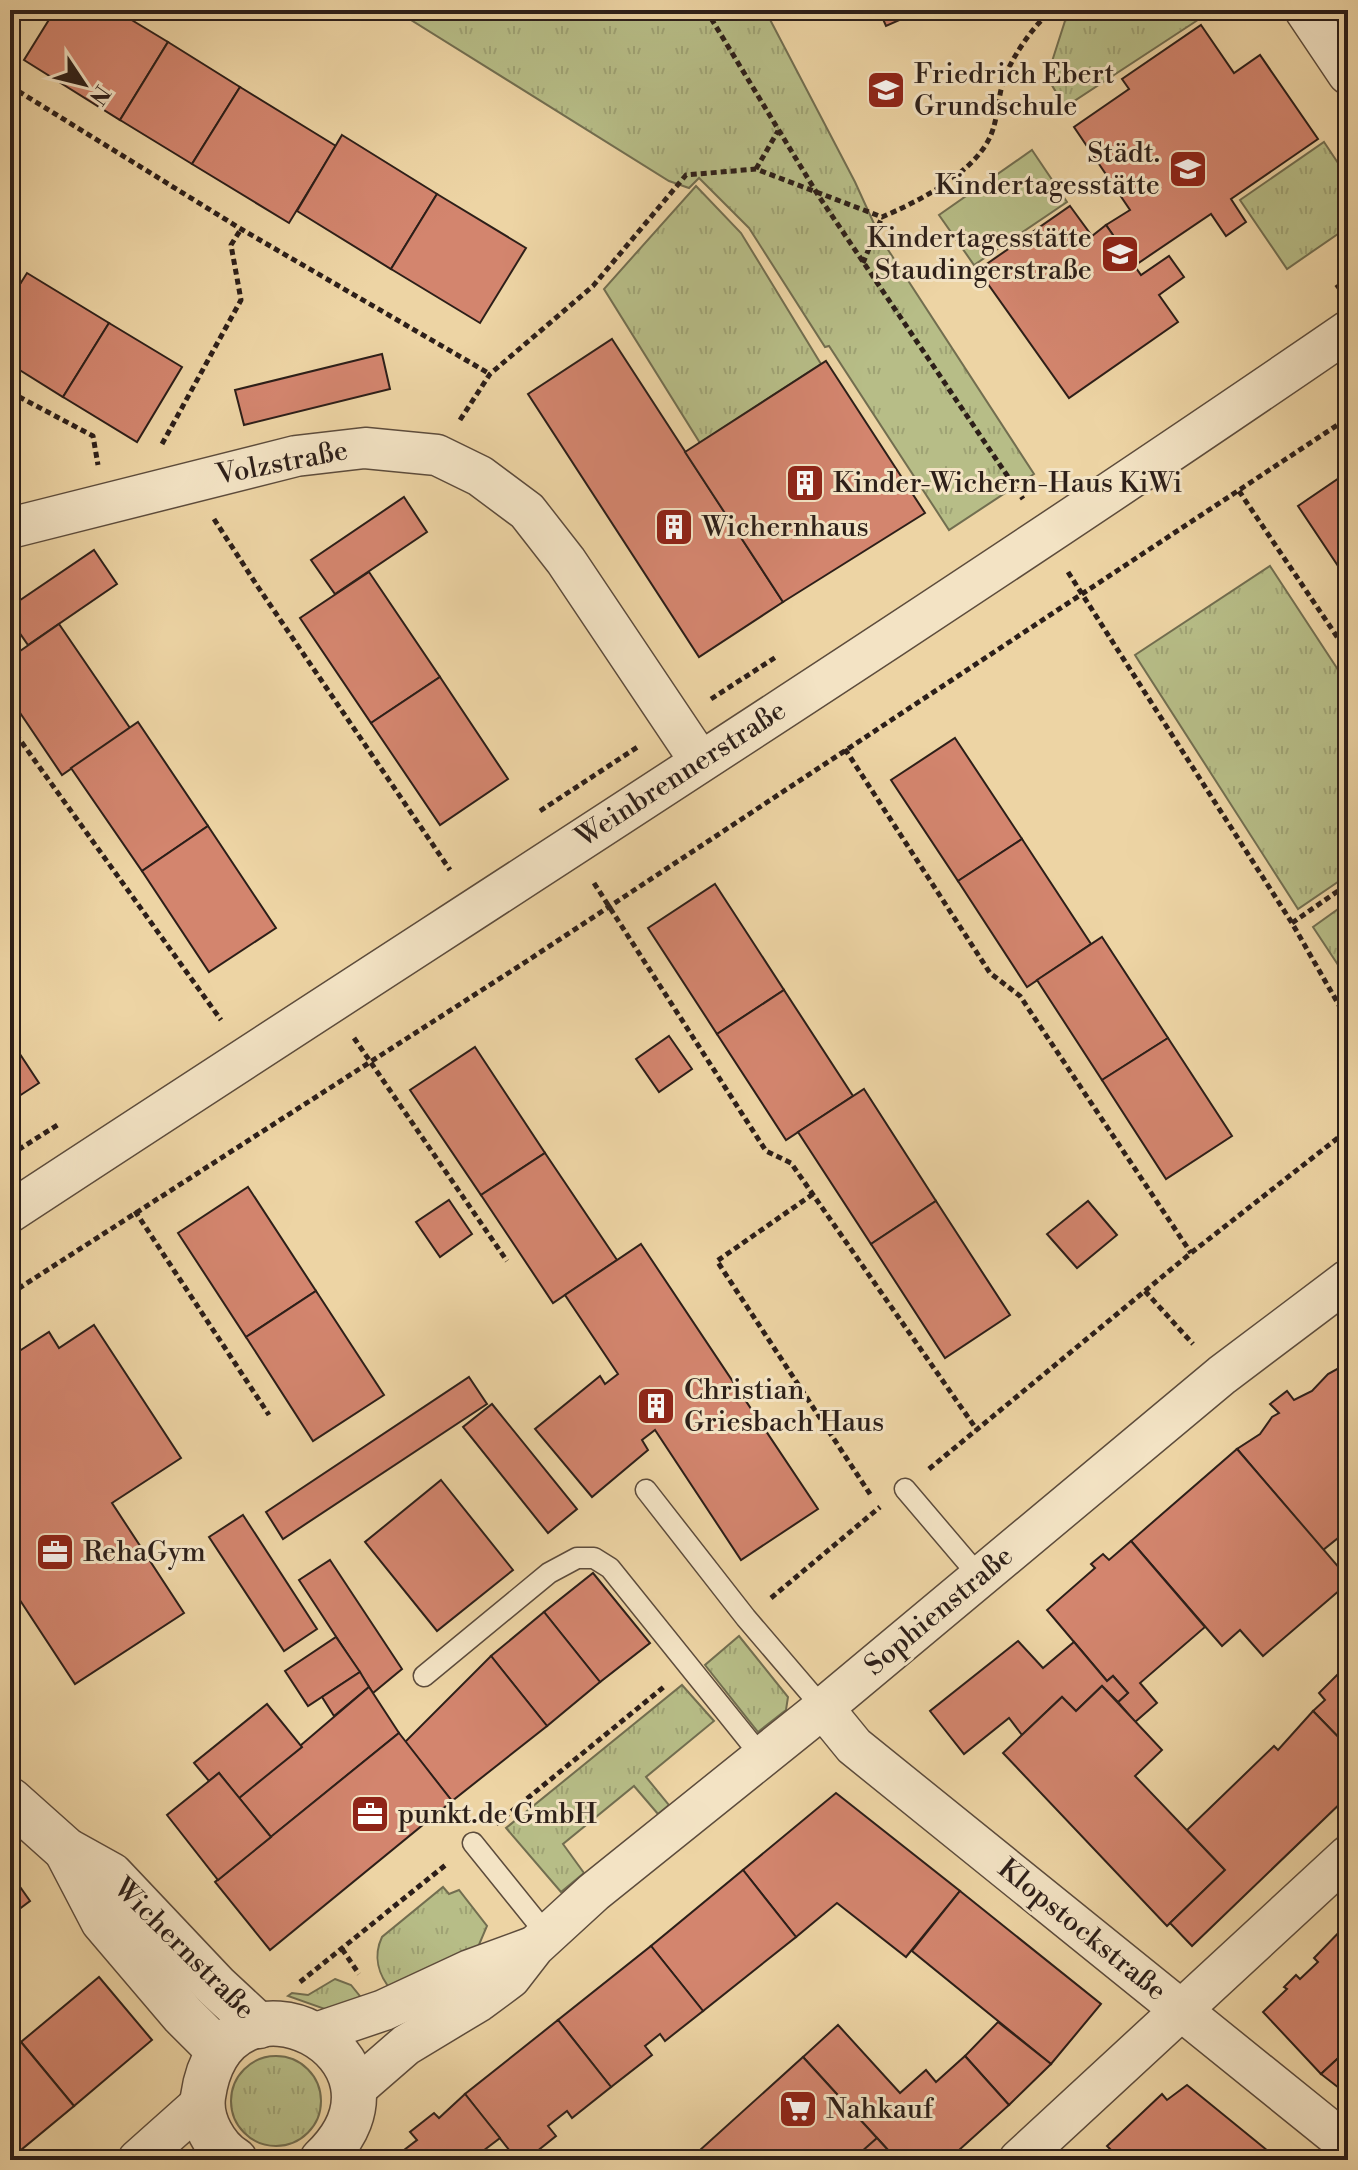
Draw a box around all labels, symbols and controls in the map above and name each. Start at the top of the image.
north arrow [44,44,124,124]
place label: Friedrich Ebert Grundschule [914,57,1115,124]
school or university icon: Friedrich Ebert Grundschule [865,69,907,111]
text: N [83,80,115,110]
place label: Städt. Kindertagesstätte [935,136,1160,203]
school or university icon: Städt. Kindertagesstätte [1167,148,1209,190]
place label: Kindertagesstätte Staudingerstraße [867,221,1092,288]
school or university icon: Kindertagesstätte Staudingerstraße [1099,233,1141,275]
street label: Volzstraße [212,433,351,493]
building icon: Kinder-Wichern-Haus KiWi [784,462,826,504]
place label: Kinder-Wichern-Haus KiWi [833,466,1182,501]
building icon: Wichernhaus [653,506,695,548]
place label: Wichernhaus [701,510,869,545]
street label: Weinbrennerstraße [568,693,793,856]
place label: Christian Griesbach Haus [684,1373,884,1440]
building icon: Christian Griesbach Haus [635,1385,677,1427]
office icon: RehaGym [34,1531,76,1573]
place label: RehaGym [83,1535,206,1570]
street label: Sophienstraße [858,1539,1020,1683]
office icon: punkt.de GmbH [349,1793,391,1835]
place label: punkt.de GmbH [398,1797,598,1832]
street label: Klopstockstraße [991,1851,1173,2009]
street label: Wichernstraße [105,1870,262,2027]
supermarket icon: Nahkauf [777,2088,819,2130]
place label: Nahkauf [826,2092,935,2127]

